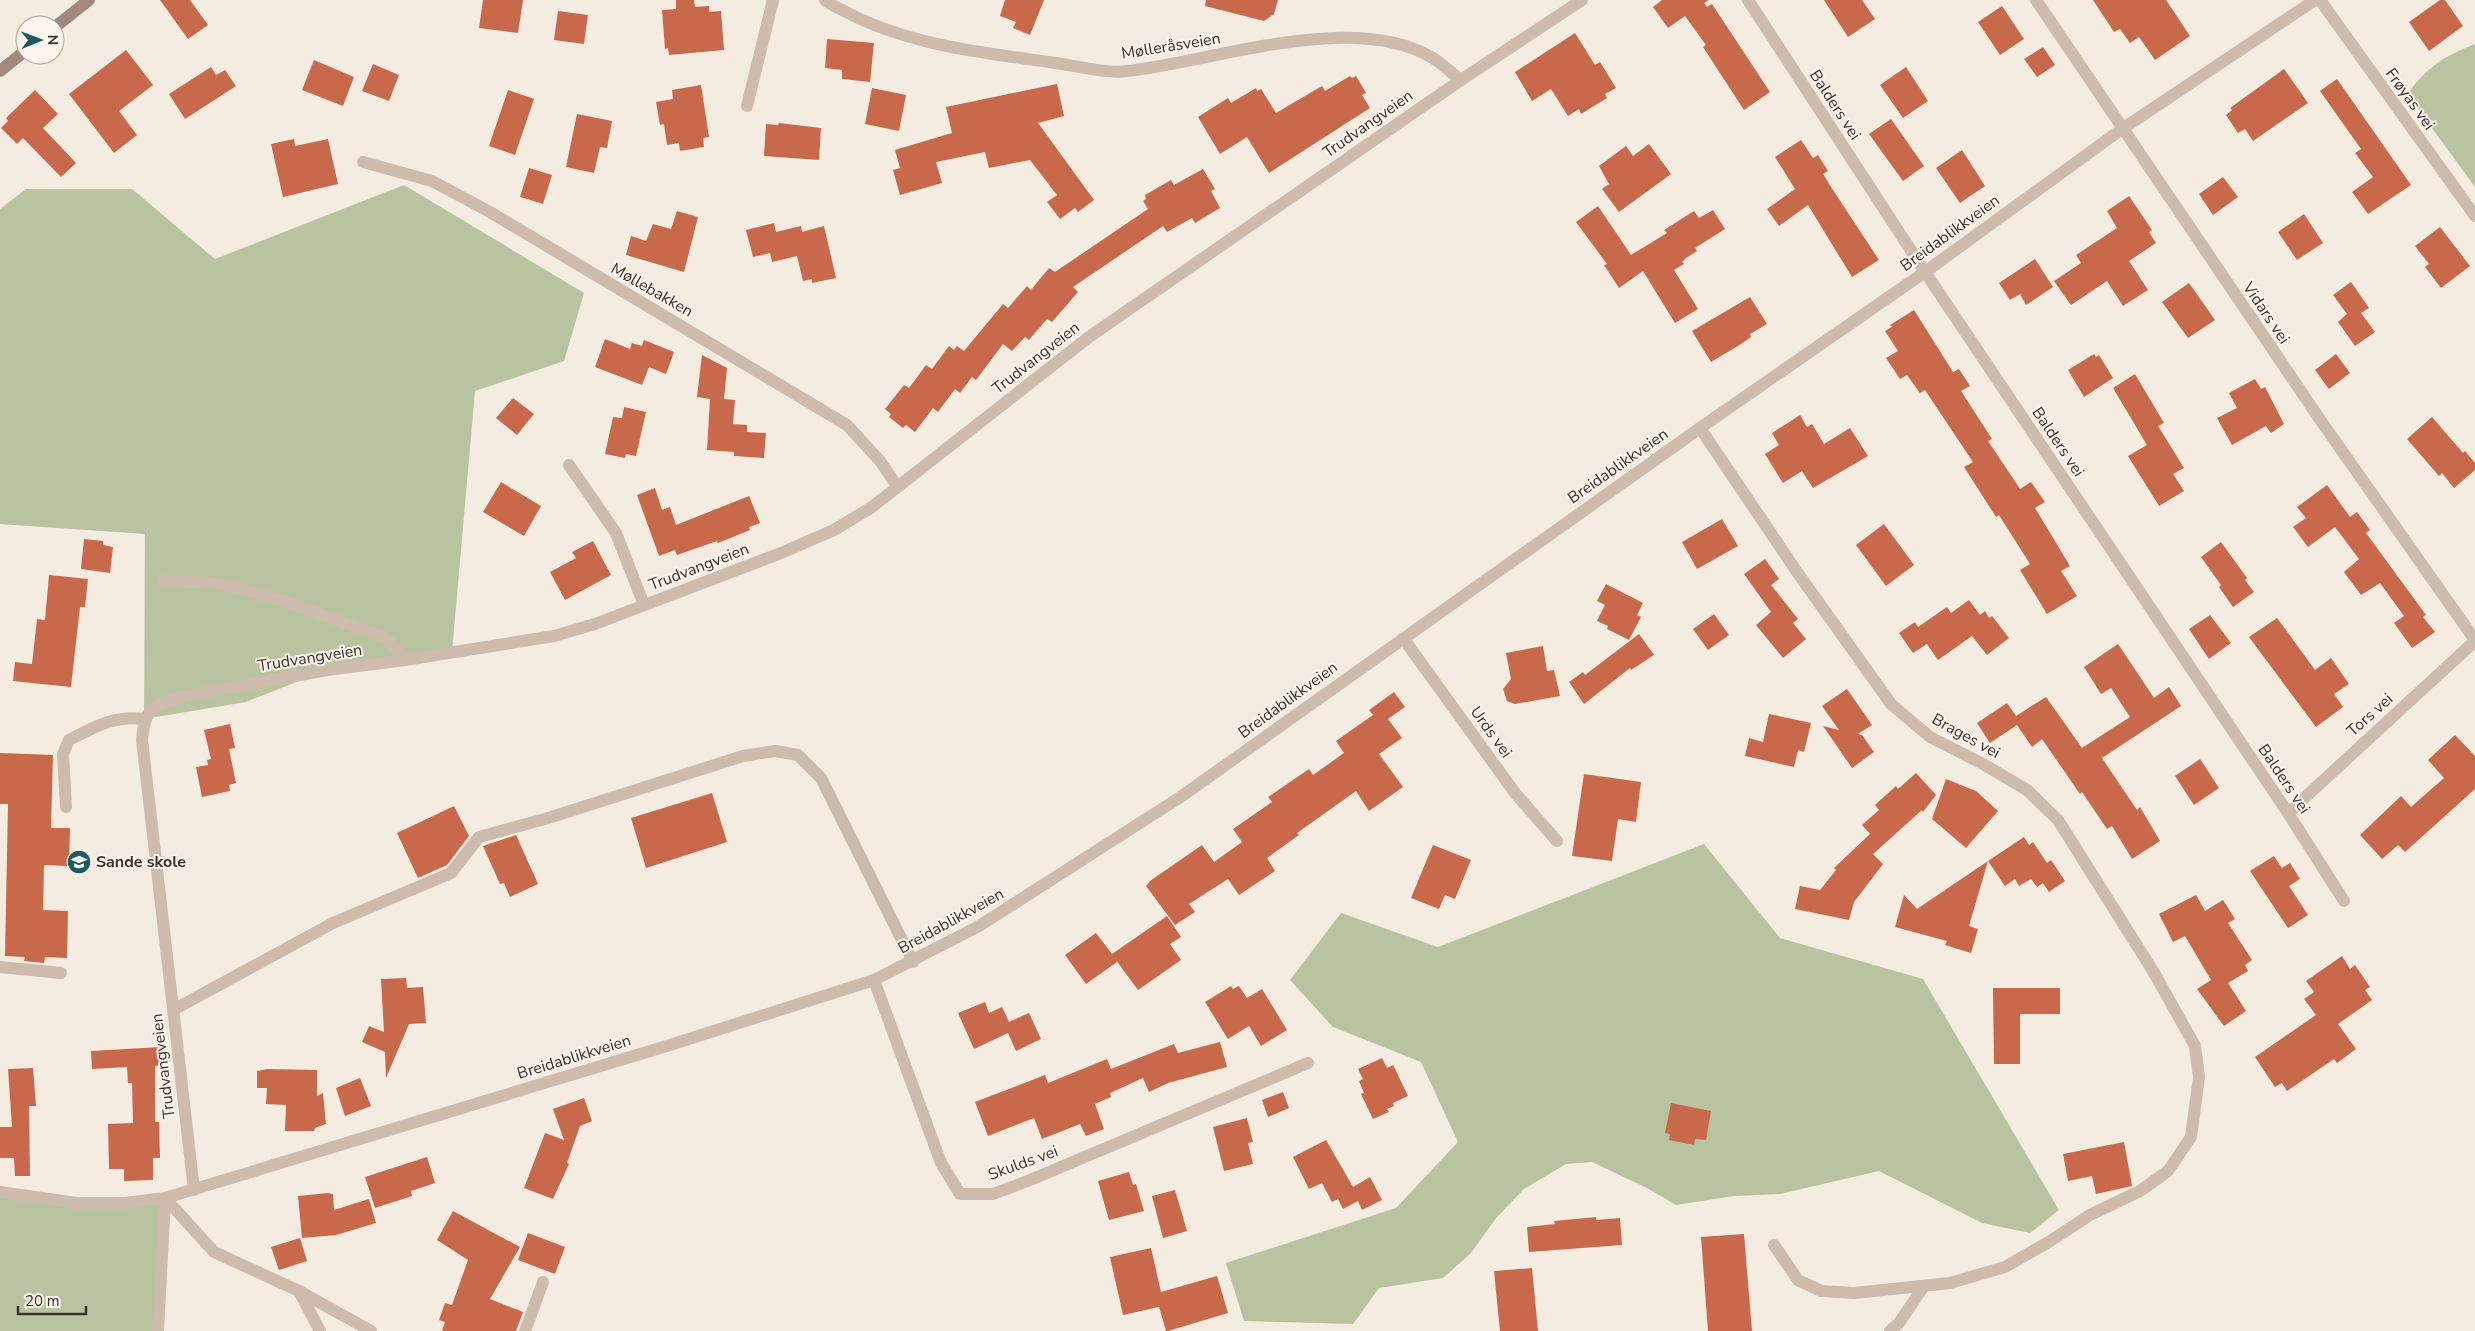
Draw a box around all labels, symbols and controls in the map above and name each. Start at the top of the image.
north arrow [15,15,65,65]
street label: Mølleråsveien [1120,27,1222,65]
text: N [43,34,62,45]
street label: Frøyas vei [2380,64,2440,134]
street label: Balders vei [1804,66,1866,144]
street label: Trudvangveien [1319,85,1417,163]
street label: Breidablikkveien [1896,189,2004,277]
street label: Møllebakken [607,258,697,322]
street label: Vidars vei [2237,277,2295,348]
street label: Trudvangveien [988,317,1084,399]
street label: Balders vei [2027,403,2089,481]
street label: Breidablikkveien [1563,423,1673,509]
street label: Trudvangveien [646,538,752,596]
street label: Trudvangveien [256,639,364,677]
street label: Breidablikkveien [1234,656,1342,744]
street label: Tors vei [2342,688,2398,742]
street label: Urds vei [1465,702,1517,762]
street label: Brages vei [1928,708,2004,764]
street label: Balders vei [2253,740,2315,818]
school or university icon: Sande skole [66,849,92,875]
place label: Sande skole [96,851,186,873]
street label: Breidablikkveien [894,883,1008,959]
street label: Trudvangveien [146,1012,180,1120]
street label: Breidablikkveien [514,1029,634,1085]
street label: Skulds vei [985,1140,1061,1186]
scale bar [18,1284,85,1316]
text: 20 m [25,1291,60,1311]

